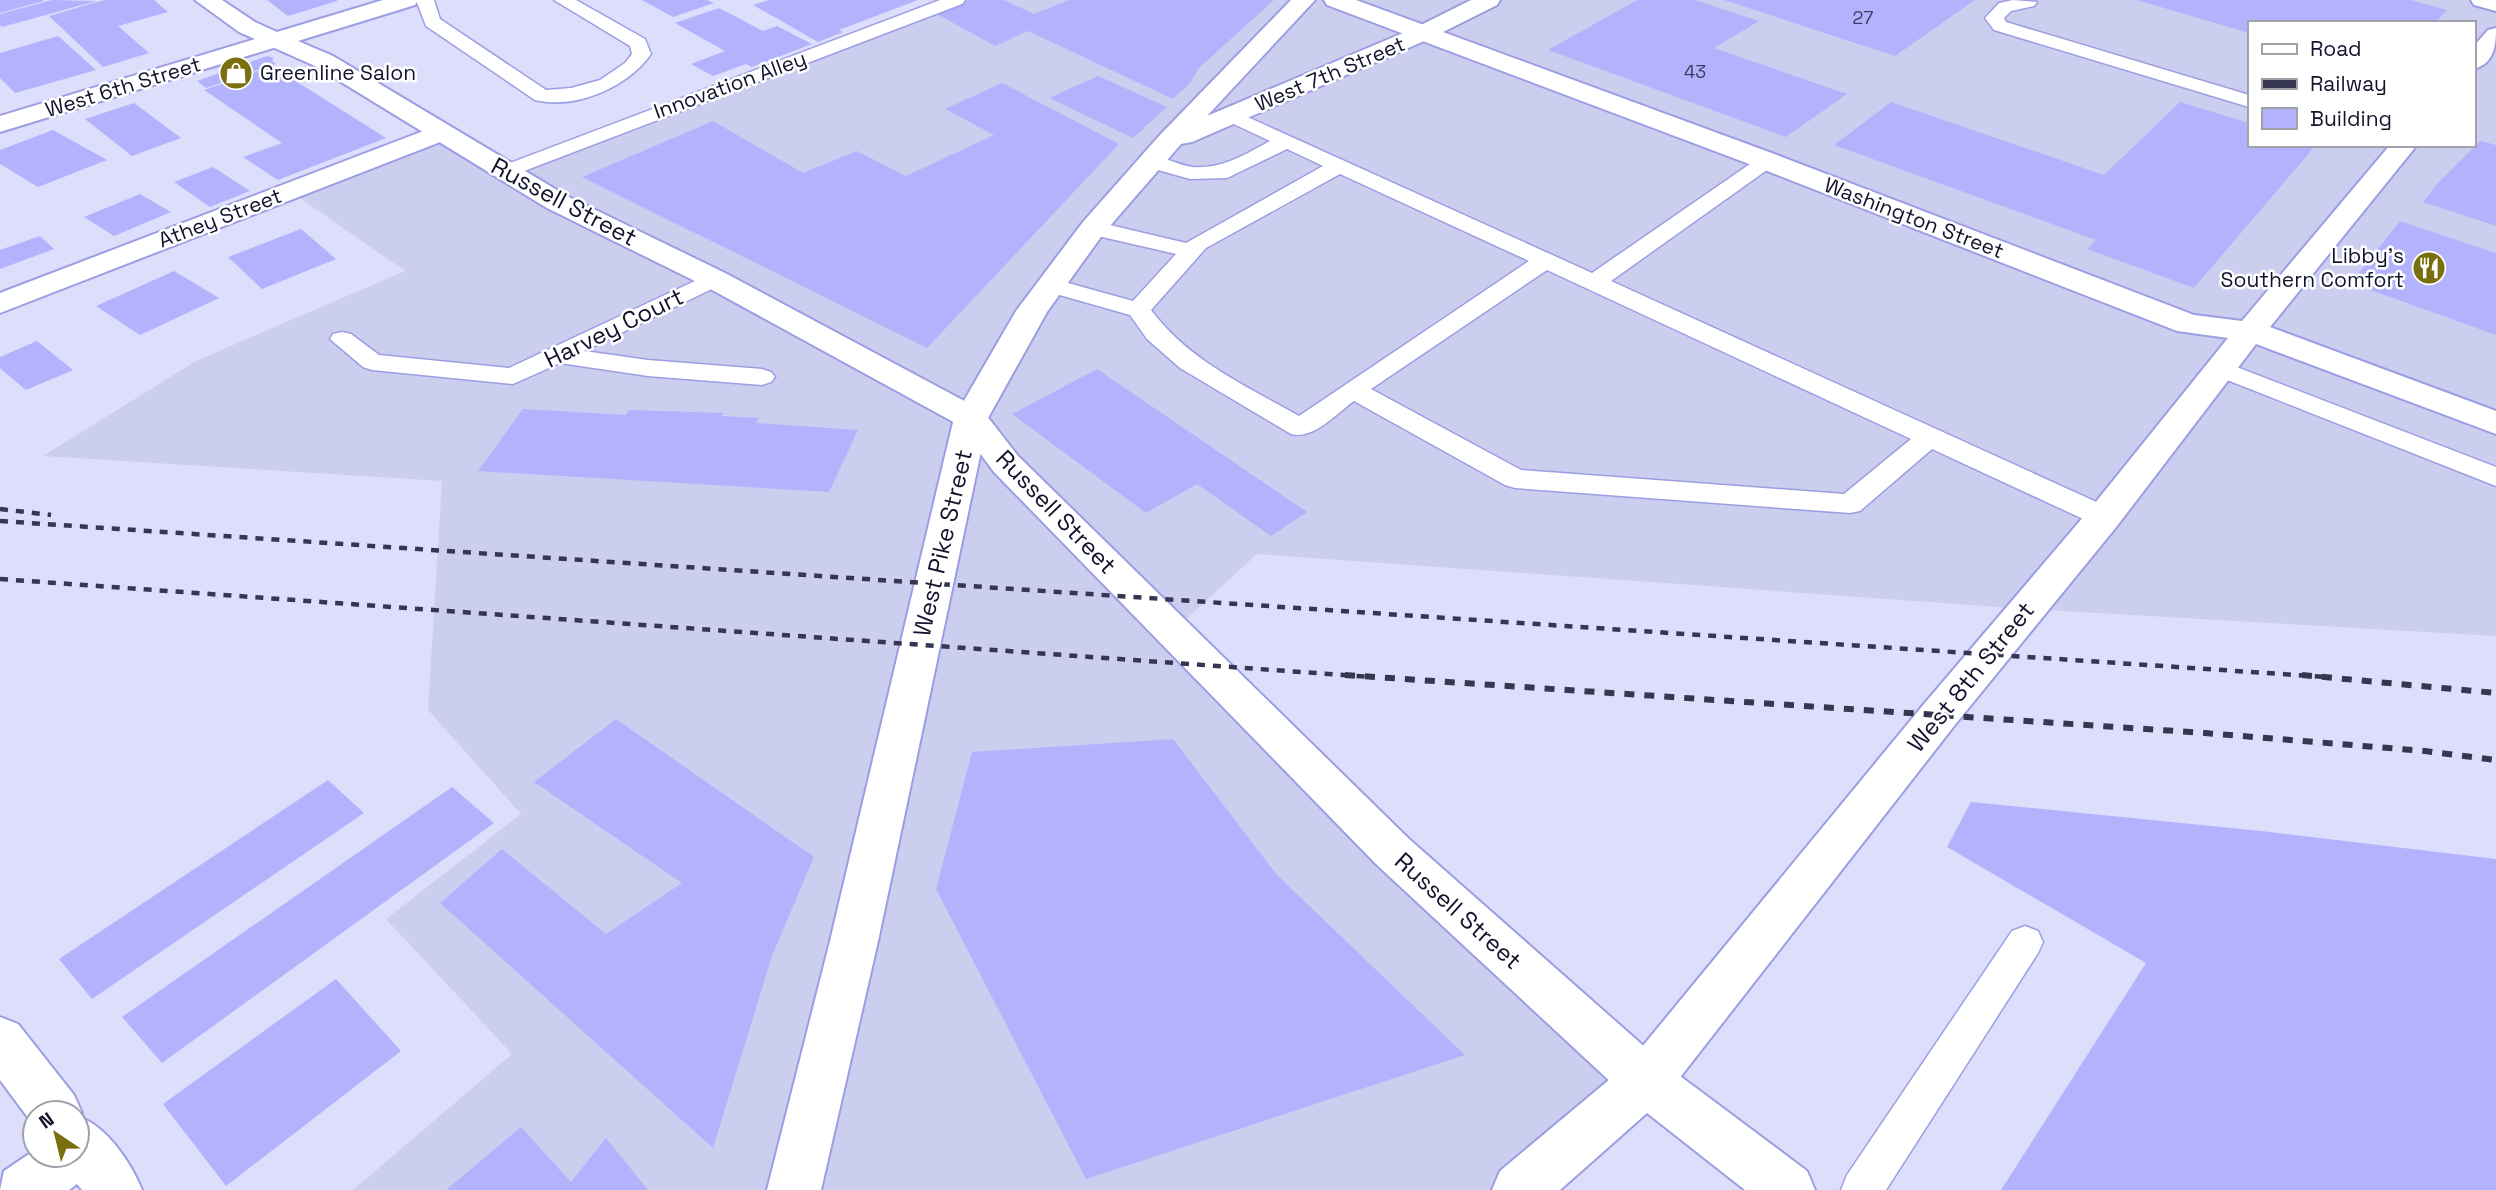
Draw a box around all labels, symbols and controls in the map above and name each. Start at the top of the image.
house number: 27 [1853,6,1873,29]
legend [2248,21,2475,147]
street label: West 7th Street [1251,30,1409,117]
text: Road [2310,35,2362,62]
street label: Innovation Alley [650,44,810,125]
street label: West 6th Street [42,50,204,123]
shop icon: Greenline Salon [217,54,255,92]
place label: Greenline Salon [260,59,416,86]
house number: 43 [1684,60,1706,83]
text: Railway [2310,70,2387,97]
text: Building [2310,105,2392,132]
street label: Russell Street [486,150,642,253]
street label: Washington Street [1821,171,2008,264]
street label: Athey Street [154,182,285,253]
place label: Libby's Southern Comfort [2221,242,2404,293]
restaurant icon: Libby's Southern Comfort [2410,249,2448,287]
street label: Harvey Court [539,280,688,375]
street label: Russell Street [989,443,1123,580]
street label: West Pike Street [906,446,979,639]
street label: West 8th Street [1900,595,2041,758]
street label: Russell Street [1388,845,1528,976]
north arrow [21,1099,91,1169]
text: N [34,1107,59,1134]

